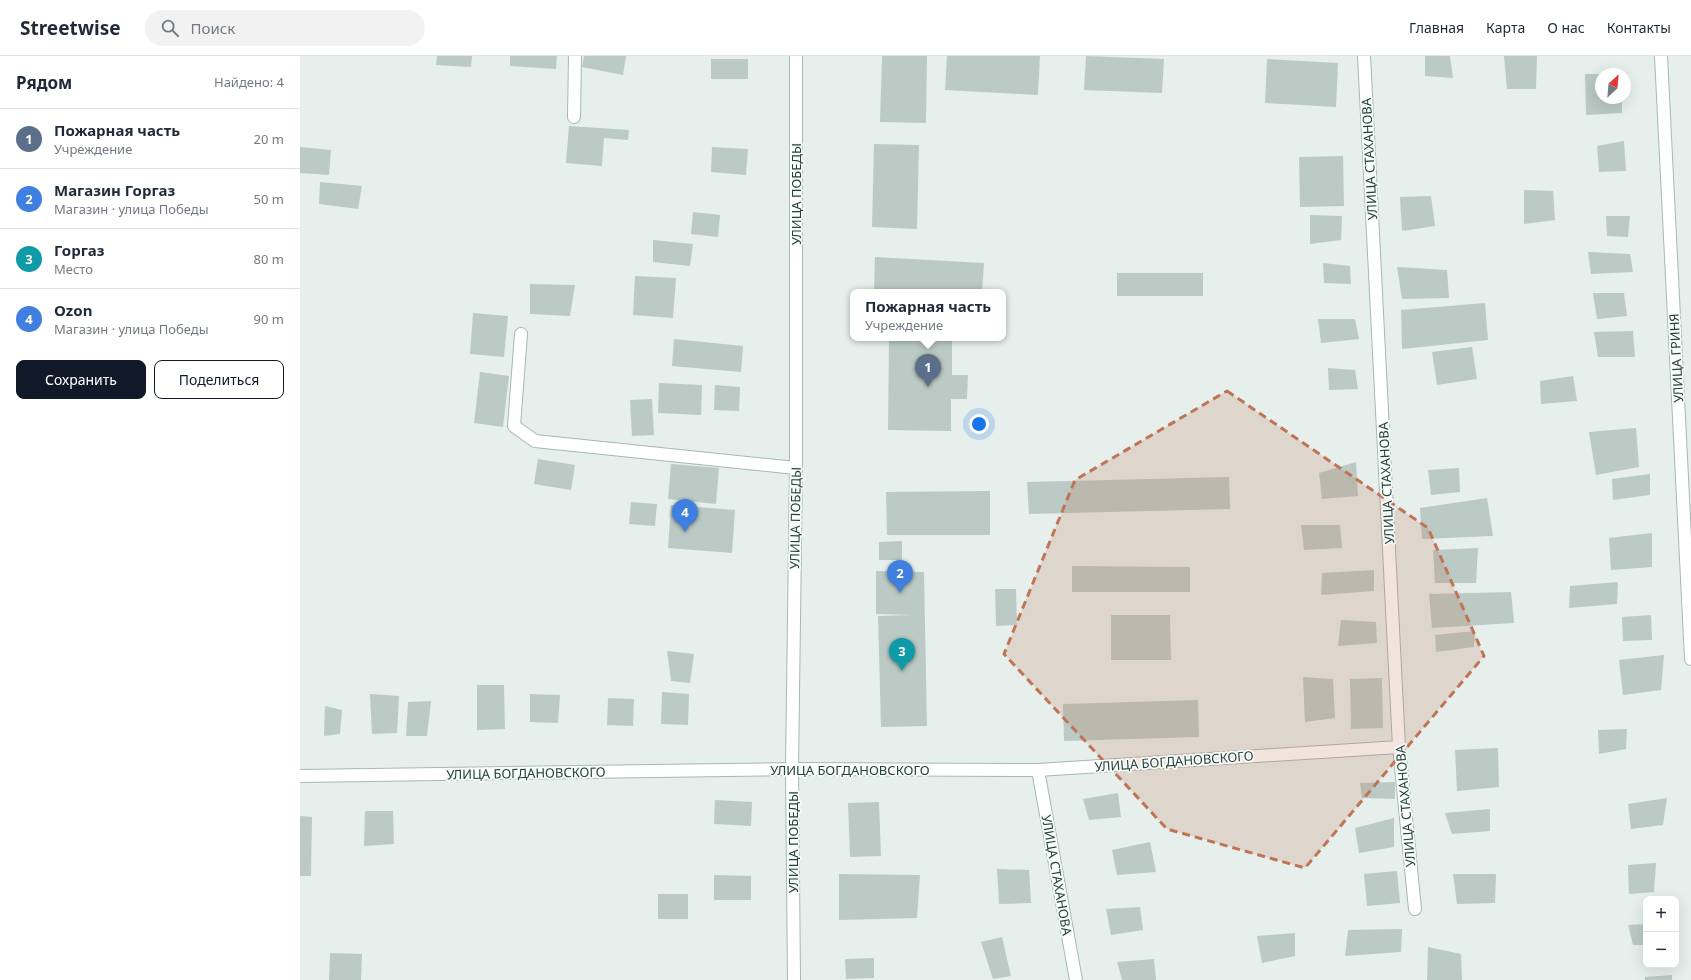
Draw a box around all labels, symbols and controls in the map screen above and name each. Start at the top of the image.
search box [145,10,425,46]
text: Streetwise [20,15,121,41]
icon: search [159,17,181,39]
text: Поиск [191,18,235,38]
text: Главная [1409,18,1464,37]
text: Карта [1486,18,1525,37]
text: О нас [1547,18,1585,37]
text: Контакты [1607,18,1671,37]
north arrow [1595,68,1631,104]
text: Рядом [16,71,72,94]
text: Найдено: 4 [214,73,284,91]
street label: УЛИЦА СТАХАНОВА [1357,97,1381,220]
text: Пожарная часть [54,120,180,140]
text: 1 [25,130,33,148]
text: 20 m [254,130,284,148]
text: Учреждение [54,140,132,158]
street label: УЛИЦА ПОБЕДЫ [787,143,805,245]
text: Магазин Горгаз [54,180,175,200]
text: 2 [25,190,33,208]
text: 50 m [254,190,284,208]
text: Магазин · улица Победы [54,200,209,218]
text: Горгаз [54,240,104,260]
text: 3 [25,250,33,268]
text: 80 m [254,250,284,268]
text: Место [54,260,93,278]
popup [850,289,1006,341]
text: Пожарная часть [865,296,991,316]
text: Ozon [54,300,92,320]
text: 4 [25,310,33,328]
text: 90 m [254,310,284,328]
street label: УЛИЦА ГРИНЯ [1665,313,1687,403]
text: Учреждение [865,316,943,334]
text: Магазин · улица Победы [54,320,209,338]
pin: 1 [915,354,941,387]
button: Сохранить [16,360,146,399]
button: Поделиться [154,360,284,399]
your location [969,414,989,434]
street label: УЛИЦА СТАХАНОВА [1374,421,1398,544]
street label: УЛИЦА ПОБЕДЫ [785,467,805,569]
pin: 4 [672,499,698,532]
pin: 2 [887,560,913,593]
pin: 3 [889,638,915,671]
street label: УЛИЦА СТАХАНОВА [1391,744,1419,868]
street label: УЛИЦА БОГДАНОВСКОГО [1094,746,1254,776]
street label: УЛИЦА БОГДАНОВСКОГО [770,761,930,779]
street label: УЛИЦА БОГДАНОВСКОГО [446,763,606,783]
street label: УЛИЦА ПОБЕДЫ [784,791,802,893]
street label: УЛИЦА СТАХАНОВА [1038,813,1077,937]
map controls [1643,896,1679,968]
button: + [1643,896,1679,932]
button: − [1643,932,1679,968]

